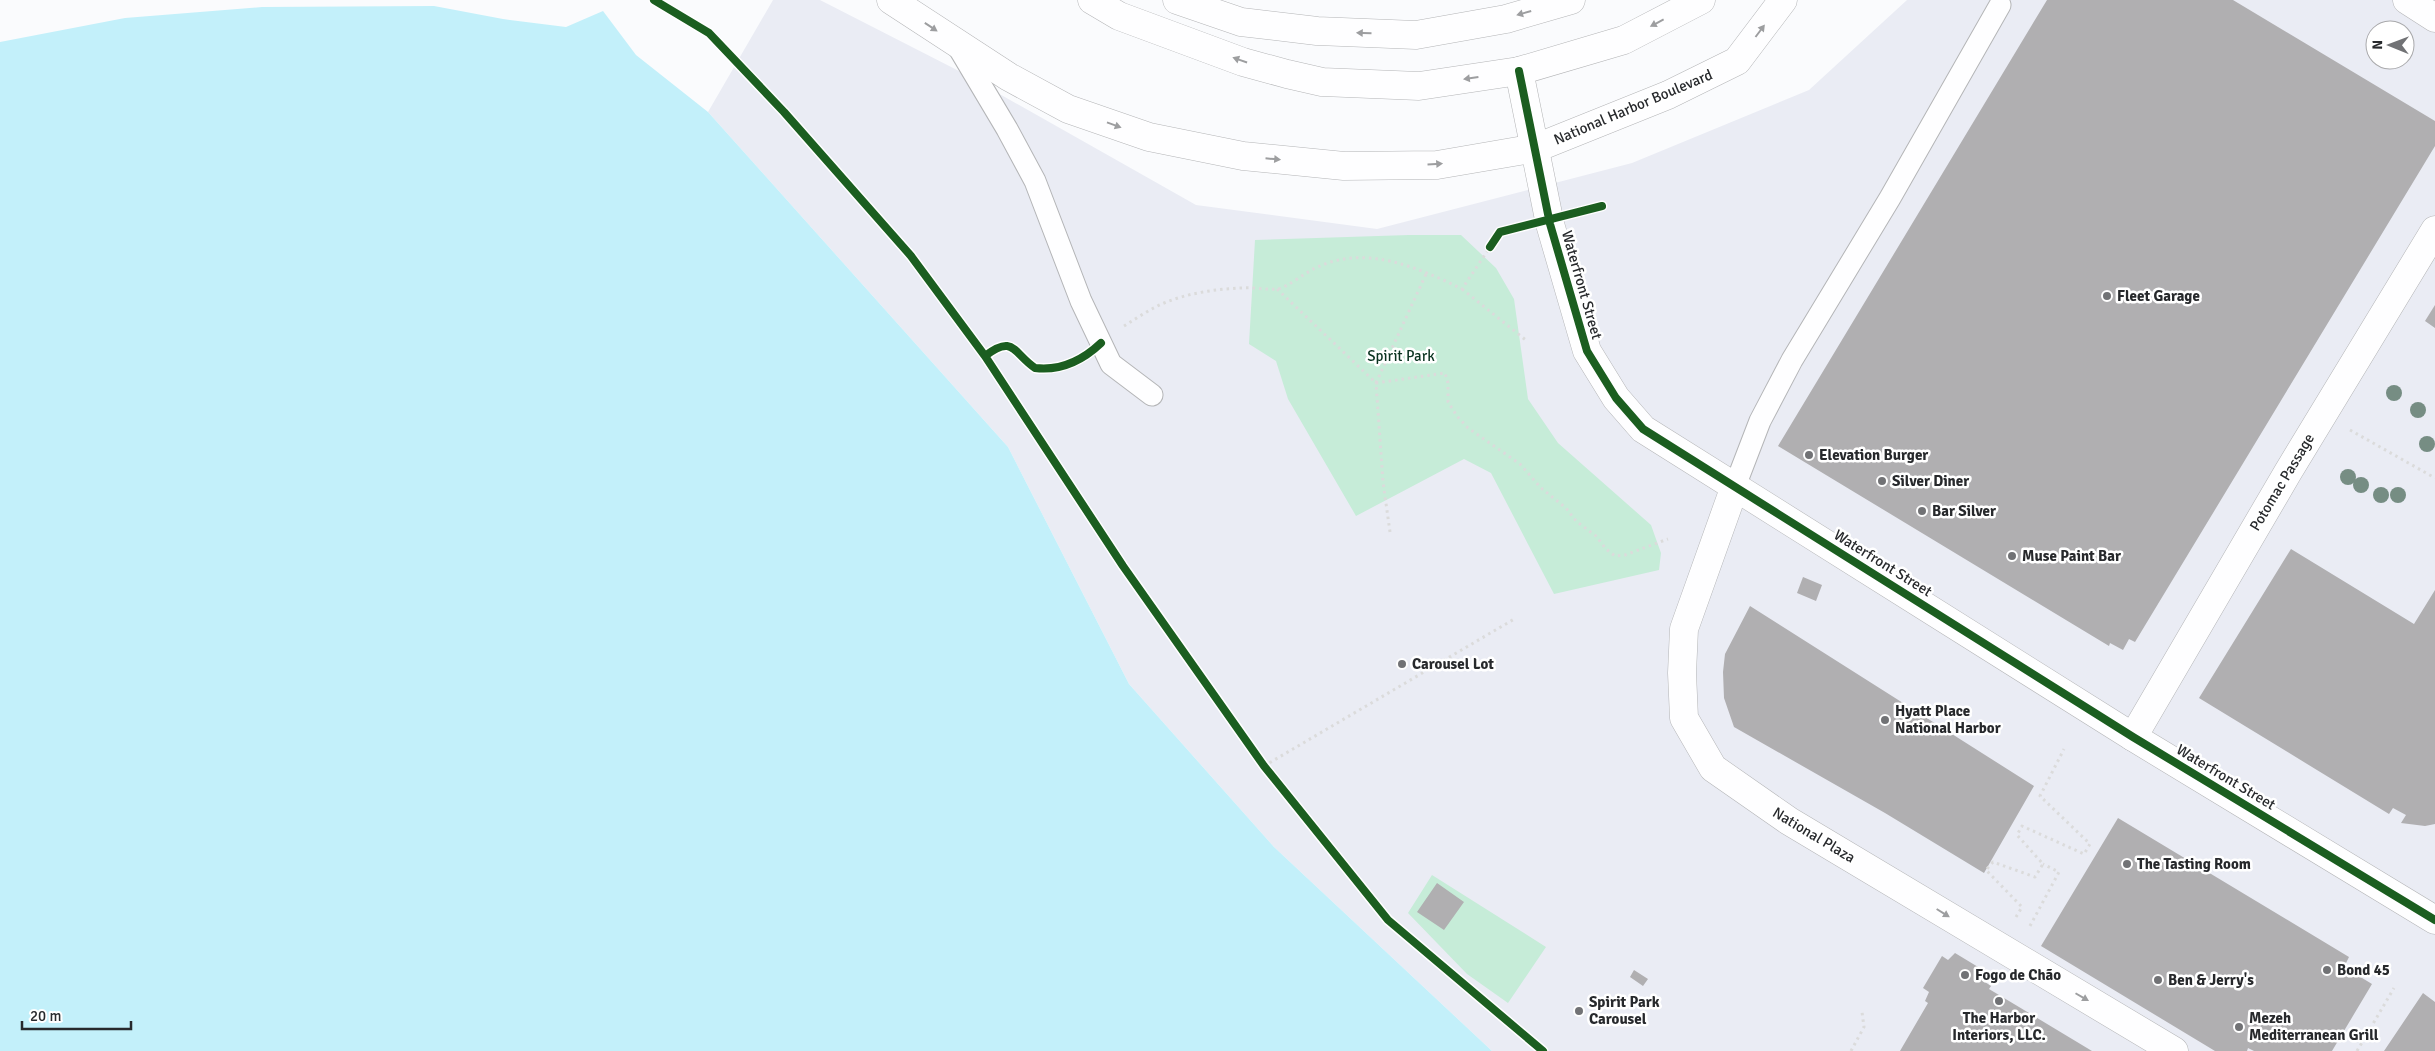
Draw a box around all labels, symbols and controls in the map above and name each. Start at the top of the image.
one-way arrow [1516,10,1531,18]
one-way arrow [1650,19,1665,27]
north arrow [2365,20,2415,70]
one-way arrow [924,23,938,32]
one-way arrow [1755,24,1765,38]
one-way arrow [1355,29,1371,37]
text: N [2369,40,2386,50]
one-way arrow [1233,56,1248,64]
street label: National Harbor Boulevard [1551,65,1715,149]
one-way arrow [1463,75,1479,83]
one-way arrow [1107,122,1122,129]
one-way arrow [1265,155,1281,163]
one-way arrow [1427,160,1443,168]
street label: Waterfront Street [1558,229,1606,341]
place label: Fleet Garage [2117,287,2200,305]
marker: Fleet Garage [2101,290,2113,302]
park label: Spirit Park [1367,347,1435,365]
street label: Potomac Passage [2246,430,2318,534]
place label: Elevation Burger [1819,446,1928,464]
marker: Elevation Burger [1803,449,1815,461]
place label: Silver Diner [1892,472,1969,490]
marker: Silver Diner [1876,475,1888,487]
place label: Bar Silver [1932,502,1996,520]
marker: Bar Silver [1916,505,1928,517]
street label: Waterfront Street [1831,526,1935,600]
place label: Muse Paint Bar [2022,547,2121,565]
marker: Muse Paint Bar [2006,550,2018,562]
place label: Carousel Lot [1412,655,1494,673]
marker: Carousel Lot [1396,658,1408,670]
place label: Hyatt Place National Harbor [1895,702,2001,737]
marker: Hyatt Place National Harbor [1879,714,1891,726]
street label: Waterfront Street [2173,740,2279,814]
street label: National Plaza [1769,803,1859,867]
place label: The Tasting Room [2137,855,2251,873]
marker: The Tasting Room [2121,858,2133,870]
one-way arrow [1937,908,1950,917]
place label: Bond 45 [2337,961,2390,979]
marker: Bond 45 [2321,964,2333,976]
place label: Fogo de Chão [1975,966,2061,984]
marker: Fogo de Chão [1959,969,1971,981]
place label: Ben & Jerry's [2168,971,2254,989]
marker: Ben & Jerry's [2152,974,2164,986]
one-way arrow [2076,992,2089,1001]
place label: Spirit Park Carousel [1589,993,1660,1028]
marker: The Harbor Interiors, LLC. [1993,995,2005,1007]
scale bar [22,998,131,1030]
marker: Spirit Park Carousel [1573,1005,1585,1017]
text: 20 m [30,1007,61,1025]
place label: The Harbor Interiors, LLC. [1952,1009,2046,1044]
place label: Mezeh Mediterranean Grill [2249,1009,2379,1044]
marker: Mezeh Mediterranean Grill [2233,1021,2245,1033]

